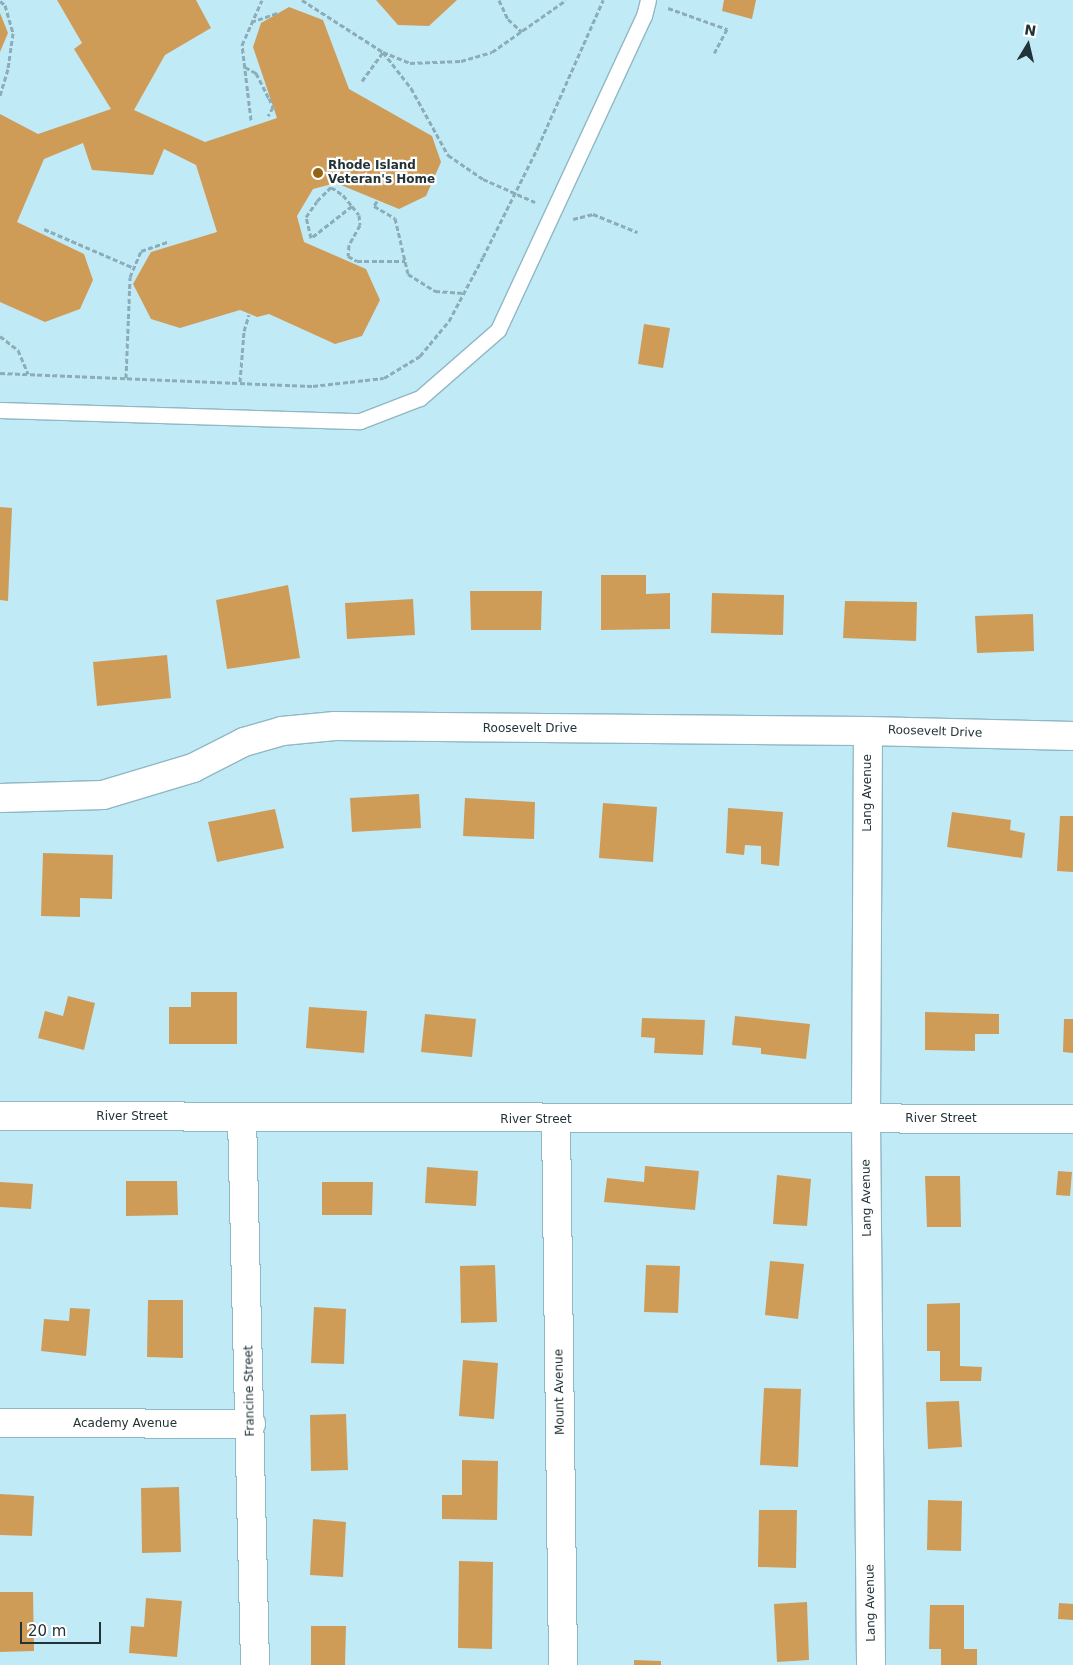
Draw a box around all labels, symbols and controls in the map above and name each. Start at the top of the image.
north arrow [1003,20,1053,70]
text: N [1023,21,1037,39]
place label: Rhode Island Veteran's Home [328,159,435,187]
marker: Rhode Island Veteran's Home [312,167,324,179]
street label: Roosevelt Drive [483,722,577,736]
street label: Roosevelt Drive [888,723,982,741]
street label: Lang Avenue [861,754,875,832]
street label: River Street [96,1110,168,1124]
street label: River Street [905,1112,977,1126]
street label: River Street [500,1113,572,1127]
street label: Lang Avenue [859,1159,875,1237]
street label: Francine Street [242,1345,258,1437]
street label: Mount Avenue [552,1349,568,1435]
street label: Academy Avenue [73,1417,177,1431]
street label: Lang Avenue [863,1564,879,1642]
scale bar [22,1612,104,1644]
text: 20 m [28,1622,66,1640]

